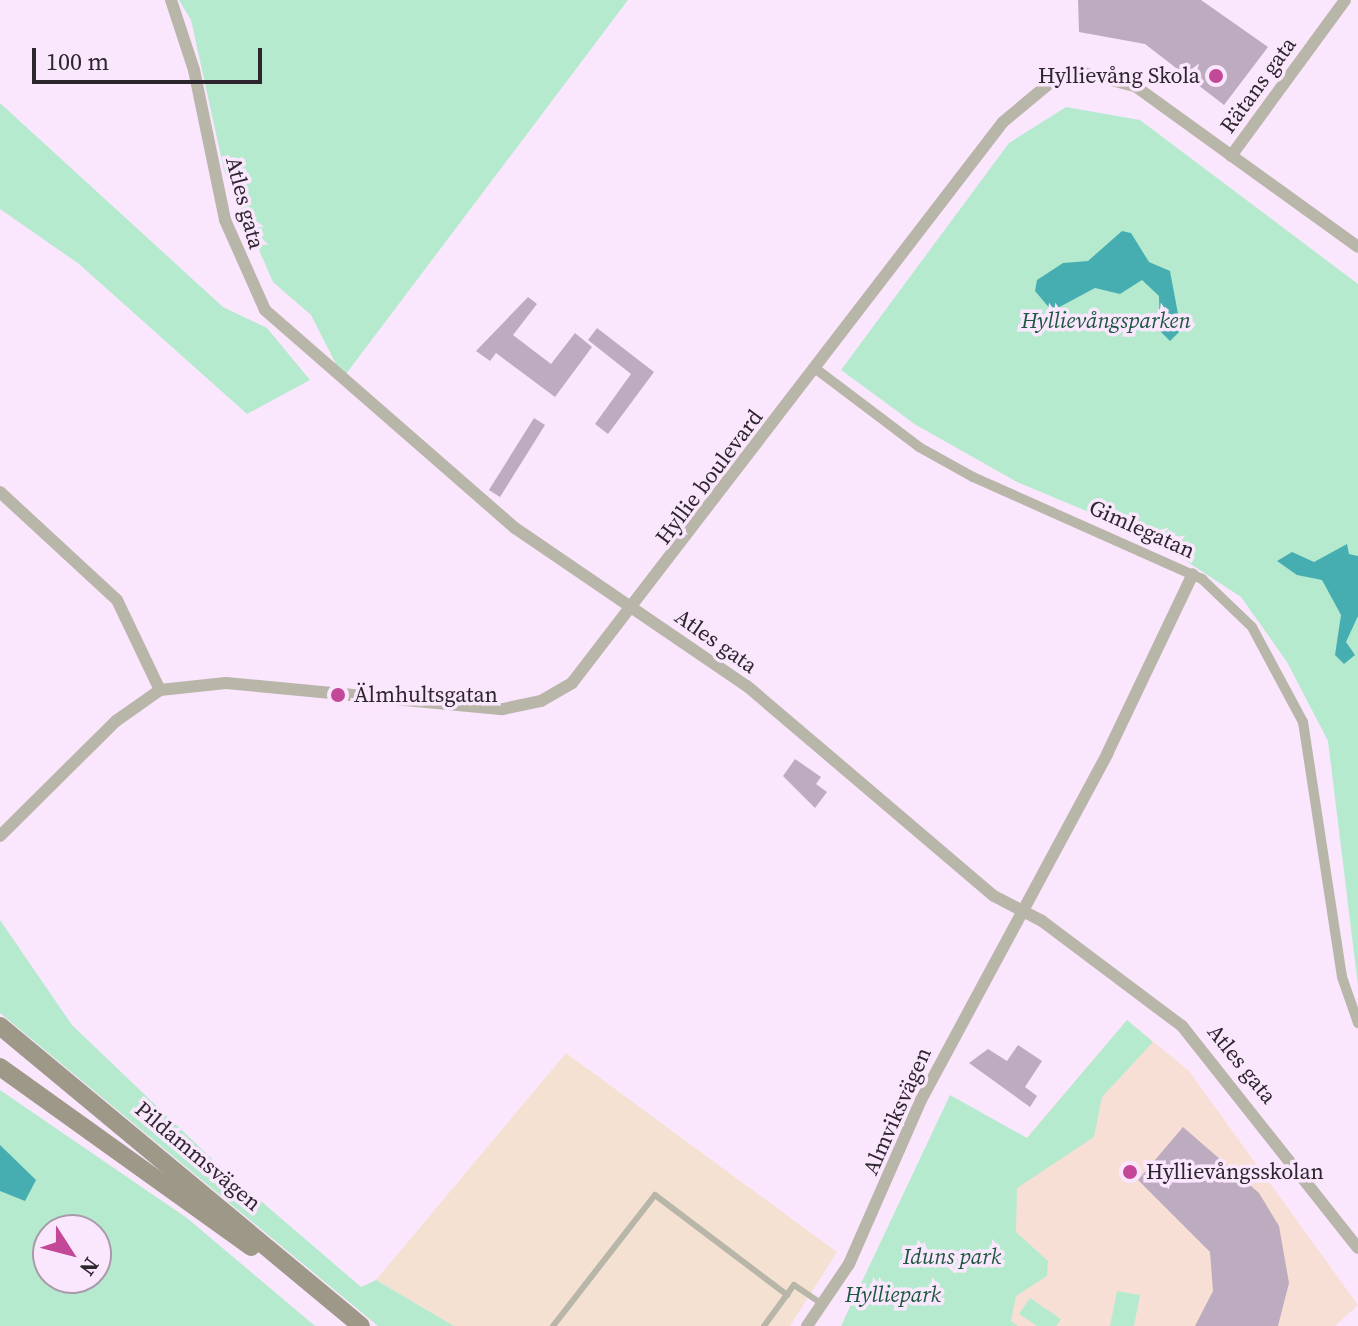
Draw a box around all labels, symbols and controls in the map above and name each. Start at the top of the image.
scale bar [36,32,266,82]
street label: Rätans gata [1214,32,1302,138]
text: 100 m [46,45,109,78]
place label: Hyllievång Skola [1038,63,1200,89]
marker: Hyllievång Skola [1207,67,1225,85]
street label: Atles gata [220,154,270,252]
park label: Hyllievångsparken [1021,308,1191,334]
street label: Hyllie boulevard [650,404,768,550]
street label: Gimlegatan [1085,494,1199,564]
street label: Atles gata [670,603,762,679]
place label: Älmhultsgatan [354,682,498,708]
marker: Älmhultsgatan [329,686,347,704]
street label: Atles gata [1202,1019,1282,1109]
street label: Almviksvägen [857,1043,937,1179]
street label: Pildammsvägen [130,1096,266,1216]
place label: Hyllievångsskolan [1146,1159,1324,1185]
marker: Hyllievångsskolan [1121,1163,1139,1181]
north arrow [32,1214,112,1294]
park label: Iduns park [903,1244,1001,1270]
text: N [73,1252,107,1282]
park label: Hylliepark [845,1282,941,1308]

